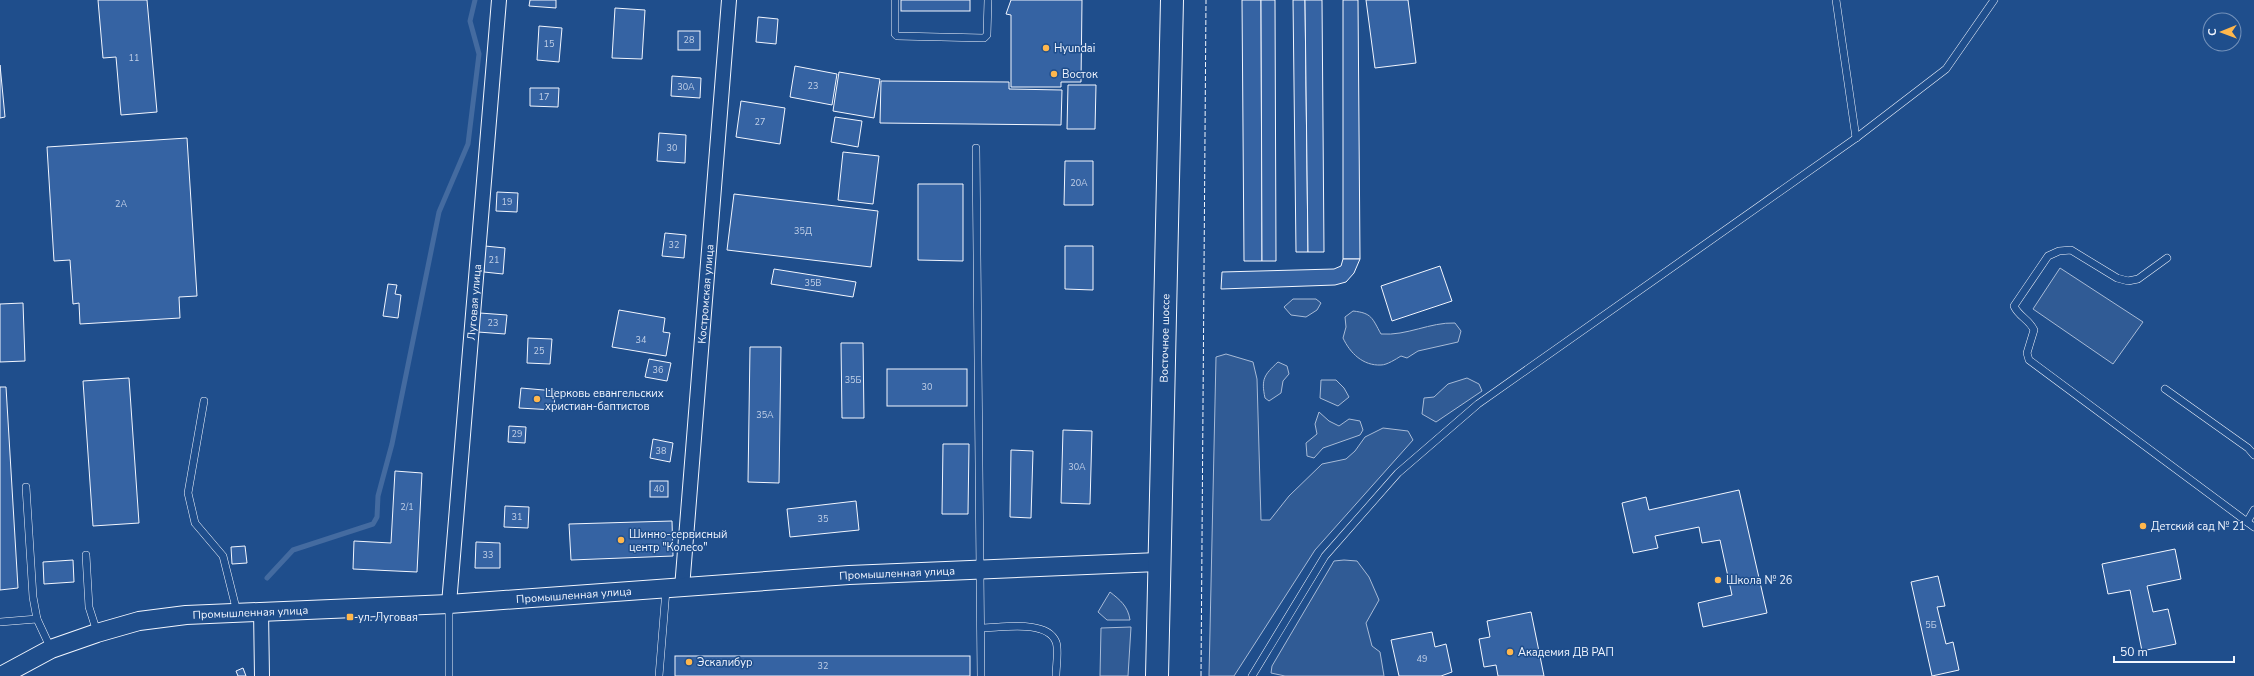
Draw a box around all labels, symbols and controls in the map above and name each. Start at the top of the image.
north arrow [2202,12,2242,52]
text: С [2205,28,2220,36]
house number: 28 [684,34,694,46]
house number: 15 [544,38,554,50]
place label: Hyundai [1054,41,1095,56]
marker: Hyundai [1041,43,1051,53]
house number: 11 [129,52,139,64]
place label: Восток [1062,67,1098,82]
marker: Восток [1049,69,1059,79]
house number: 23 [808,80,818,92]
house number: 30А [677,81,695,93]
house number: 17 [539,91,549,103]
house number: 27 [755,116,765,128]
house number: 30 [667,142,677,154]
house number: 20А [1070,177,1088,189]
house number: 19 [502,196,512,208]
house number: 2А [115,198,127,210]
house number: 35Д [794,225,812,237]
house number: 32 [669,239,679,251]
street label: Костромская улица [695,244,717,344]
house number: 21 [489,254,499,266]
street label: Луговая улица [464,263,485,341]
house number: 35В [805,277,821,289]
street label: Восточное шоссе [1157,293,1173,383]
house number: 23 [488,317,498,329]
house number: 34 [636,334,647,346]
house number: 25 [534,345,544,357]
house number: 36 [653,364,663,376]
house number: 35Б [845,374,861,386]
house number: 30 [922,381,932,393]
place label: Церковь евангельских христиан-баптистов [545,386,664,414]
marker: Церковь евангельских христиан-баптистов [532,394,542,404]
house number: 35А [756,409,774,421]
house number: 29 [512,428,522,440]
house number: 38 [656,445,666,457]
house number: 30А [1068,461,1086,473]
house number: 40 [654,483,664,495]
house number: 2/1 [400,501,414,513]
house number: 31 [512,511,522,523]
house number: 35 [818,513,828,525]
place label: Детский сад № 21 [2151,519,2245,534]
marker: Детский сад № 21 [2138,521,2148,531]
place label: Шинно-сервисный центр "Колесо" [629,527,727,555]
marker: Шинно-сервисный центр "Колесо" [616,535,626,545]
house number: 33 [483,549,493,561]
street label: Промышленная улица [839,564,955,584]
place label: Школа № 26 [1726,573,1793,588]
marker: Школа № 26 [1713,575,1723,585]
street label: Промышленная улица [516,584,632,607]
street label: Промышленная улица [192,603,309,623]
place label: ул. Луговая [358,610,418,625]
marker: ул. Луговая [345,612,355,622]
house number: 5Б [1925,619,1937,631]
scale bar [2114,638,2234,664]
text: 50 m [2120,644,2148,660]
place label: Академия ДВ РАП [1518,645,1614,660]
marker: Академия ДВ РАП [1505,647,1515,657]
house number: 49 [1417,653,1427,665]
place label: Эскалибур [697,655,753,670]
marker: Эскалибур [684,657,694,667]
house number: 32 [818,660,828,672]

